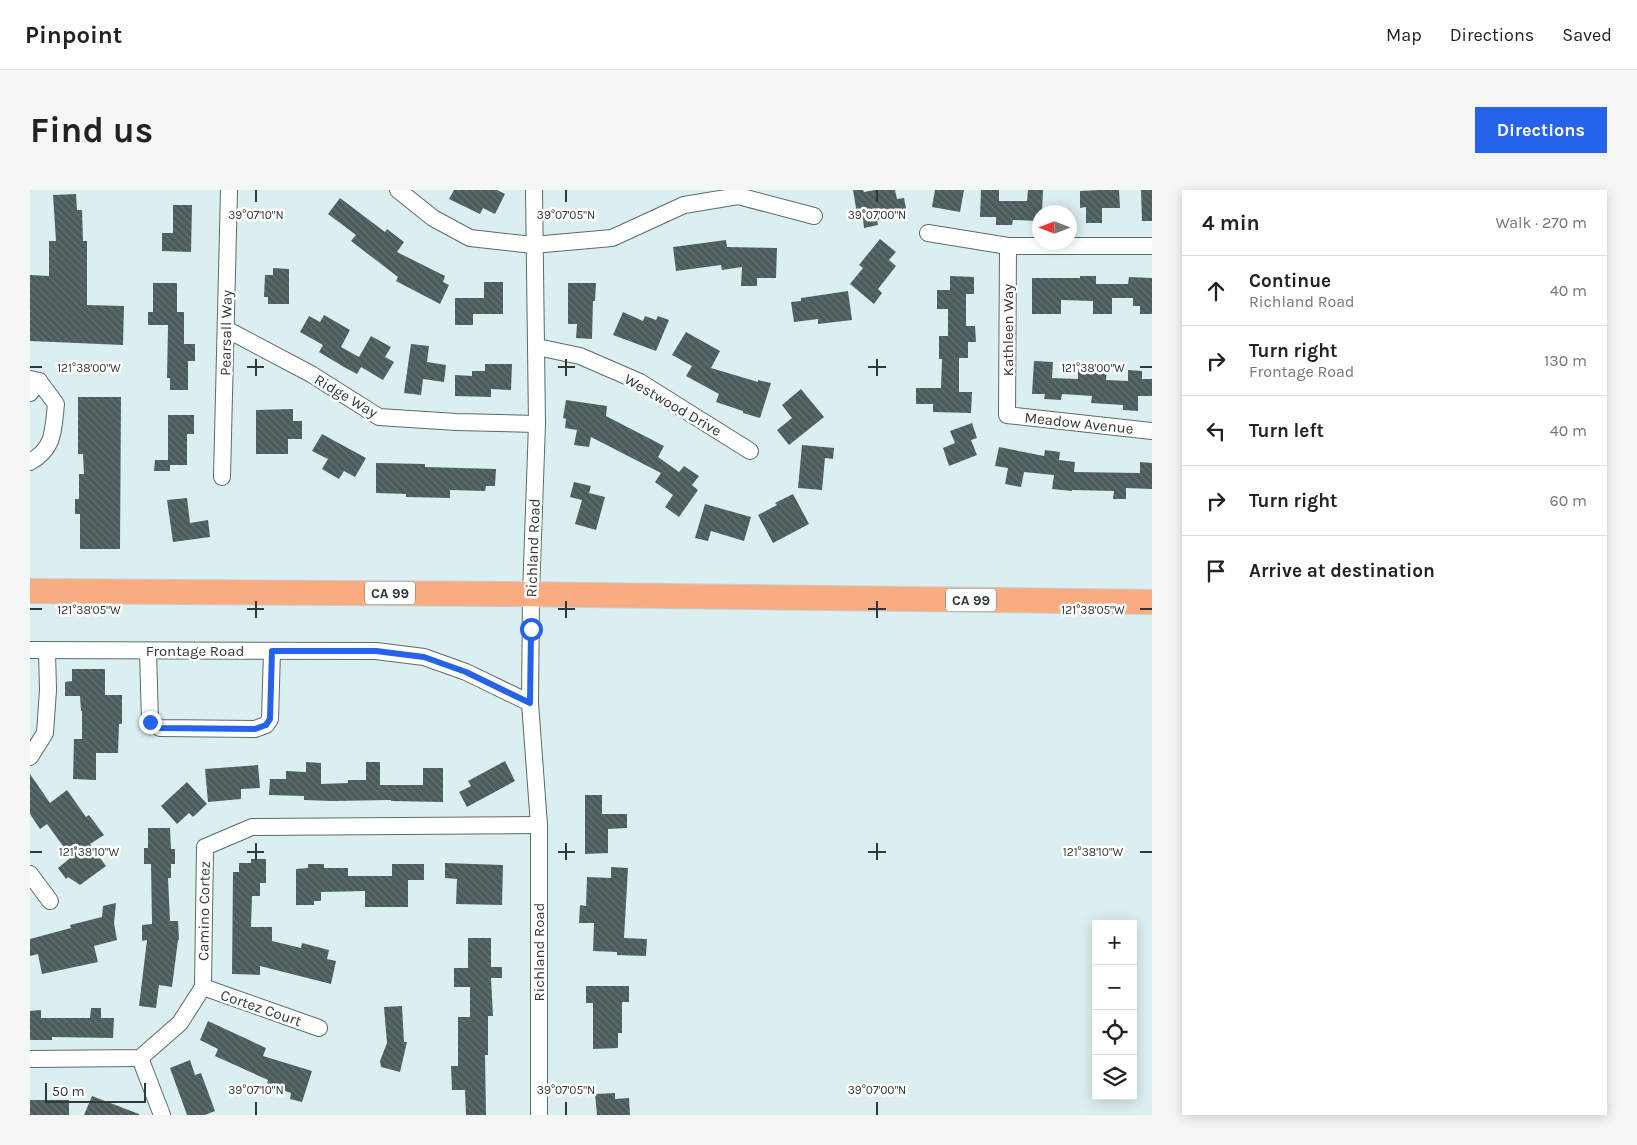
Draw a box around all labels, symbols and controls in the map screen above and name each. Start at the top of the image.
text: Pinpoint [25,21,122,49]
text: Map [1386,24,1422,46]
text: Directions [1450,24,1534,46]
text: Saved [1562,24,1612,46]
button: Directions [1475,107,1607,153]
text: Find us [30,110,153,151]
north arrow [1032,205,1077,250]
text: 39°07'10"N [228,208,284,222]
text: 39°07'05"N [537,208,595,222]
text: 39°07'00"N [848,208,906,222]
text: 4 min [1202,211,1260,235]
text: Walk · 270 m [1495,213,1587,232]
text: Continue [1249,270,1331,292]
icon: ahead [1202,277,1230,305]
text: 40 m [1550,281,1587,300]
street label: Kathleen Way [999,284,1017,376]
street label: Pearsall Way [216,290,236,376]
text: Richland Road [1249,292,1355,311]
text: Turn right [1249,340,1338,362]
icon: right [1202,347,1230,375]
text: 130 m [1544,351,1587,370]
text: 121°38'00"W [57,361,121,375]
text: 121°38'00"W [1061,361,1125,375]
text: Frontage Road [1249,362,1354,381]
street label: Ridge Way [311,370,381,422]
street label: Westwood Drive [621,370,725,440]
street label: Meadow Avenue [1024,408,1134,438]
icon: left [1202,417,1230,445]
text: Turn left [1249,420,1324,442]
text: 40 m [1550,421,1587,440]
icon: right [1202,487,1230,515]
text: Turn right [1249,490,1338,512]
text: 60 m [1550,491,1587,510]
street label: Richland Road [522,498,544,598]
icon: arrive [1202,557,1230,585]
text: Arrive at destination [1249,560,1435,582]
road number: CA 99 [365,582,415,604]
road number: CA 99 [946,588,996,612]
text: 121°38'05"W [57,603,121,617]
text: 121°38'05"W [1061,603,1125,617]
route start [520,618,543,641]
street label: Frontage Road [146,642,244,660]
route end [139,711,162,734]
text: 121°38'10"W [59,845,120,859]
text: 121°38'10"W [1063,845,1124,859]
street label: Camino Cortez [194,861,214,961]
street label: Richland Road [530,903,548,1001]
map controls [1092,920,1137,1100]
button: + [1092,920,1137,965]
button: − [1092,965,1137,1010]
street label: Cortez Court [218,986,304,1030]
button: locate [1092,1010,1137,1055]
button: layers [1092,1055,1137,1100]
scale bar [45,1080,146,1103]
text: 50 m [52,1083,85,1100]
text: 39°07'10"N [228,1083,284,1097]
text: 39°07'05"N [537,1083,595,1097]
text: 39°07'00"N [848,1083,906,1097]

